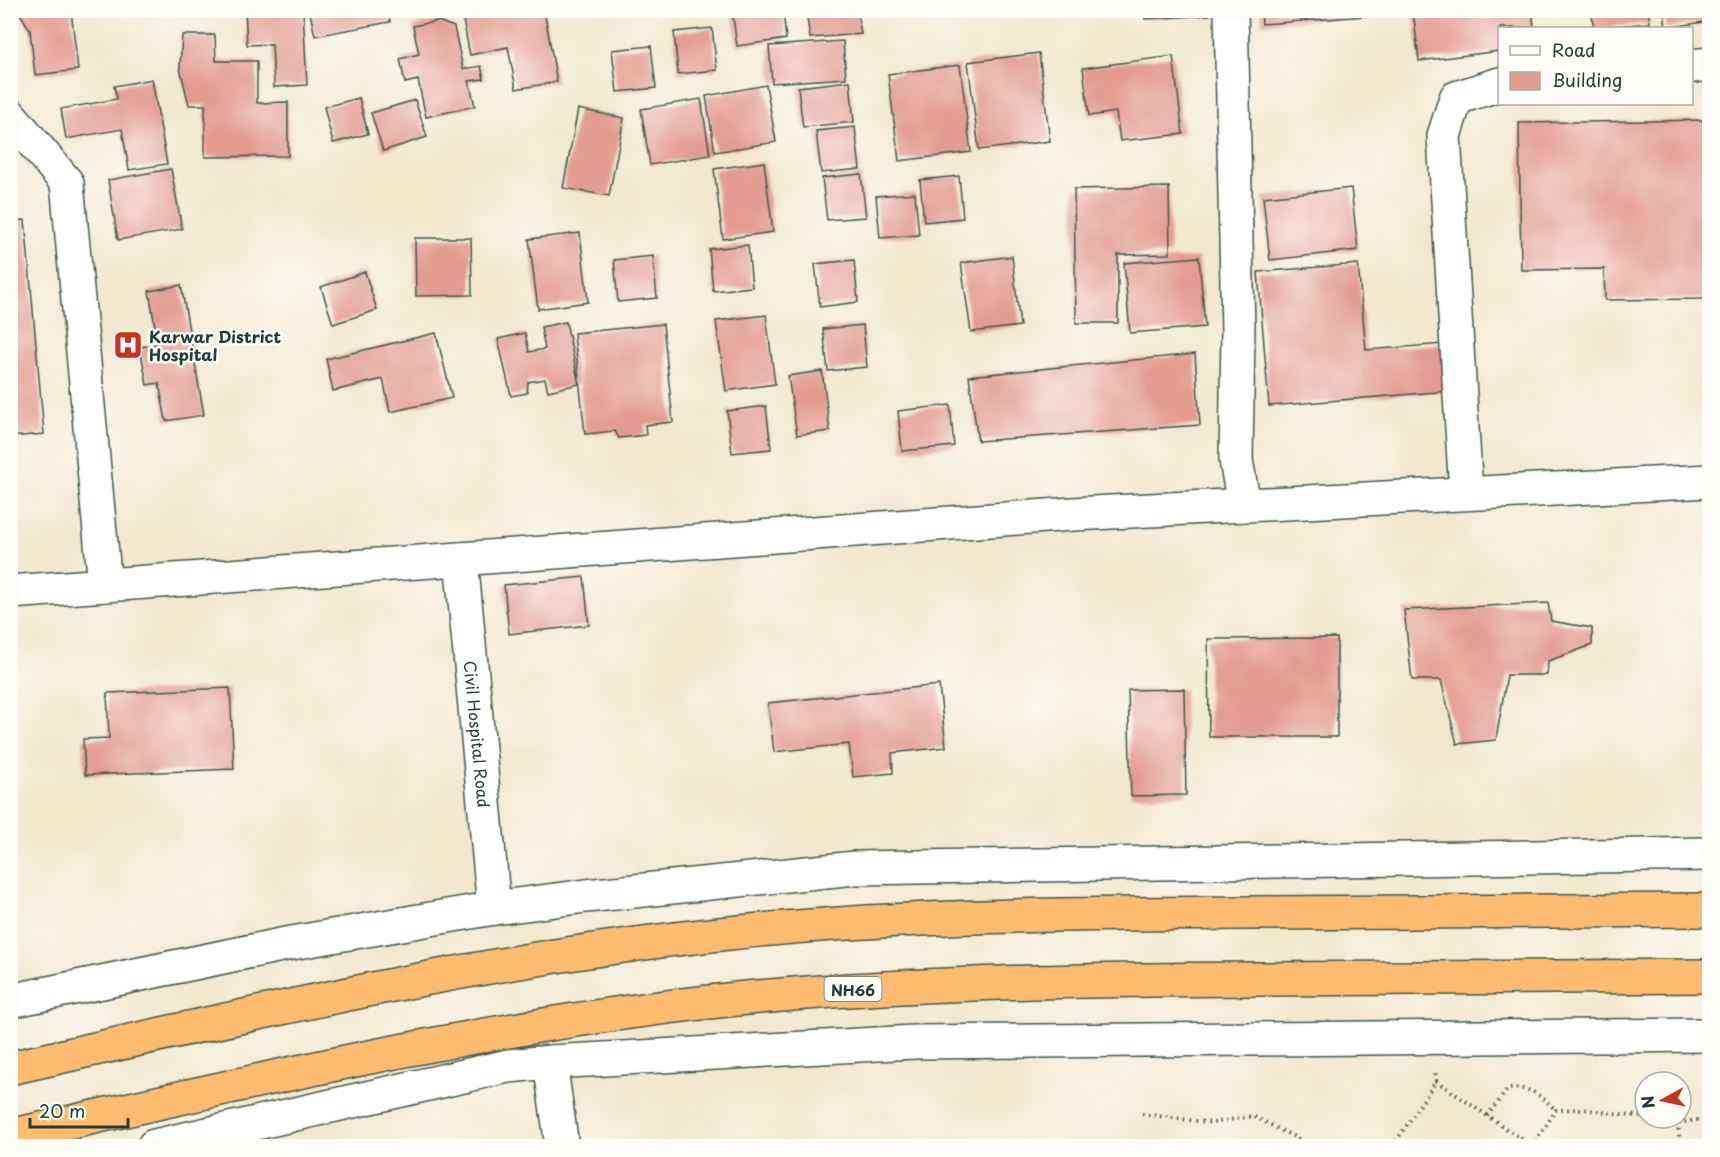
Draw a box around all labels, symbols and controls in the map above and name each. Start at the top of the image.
legend [1498,27,1693,105]
text: Road [1552,36,1596,63]
text: Building [1552,66,1622,93]
place label: Karwar District Hospital [149,324,281,366]
hospital icon: Karwar District Hospital [112,329,144,361]
street label: Civil Hospital Road [459,660,496,809]
road number: NH66 [824,977,882,1001]
north arrow [1633,1070,1693,1130]
scale bar [30,1091,128,1129]
text: N [1634,1094,1660,1110]
text: 20 m [39,1097,85,1124]

